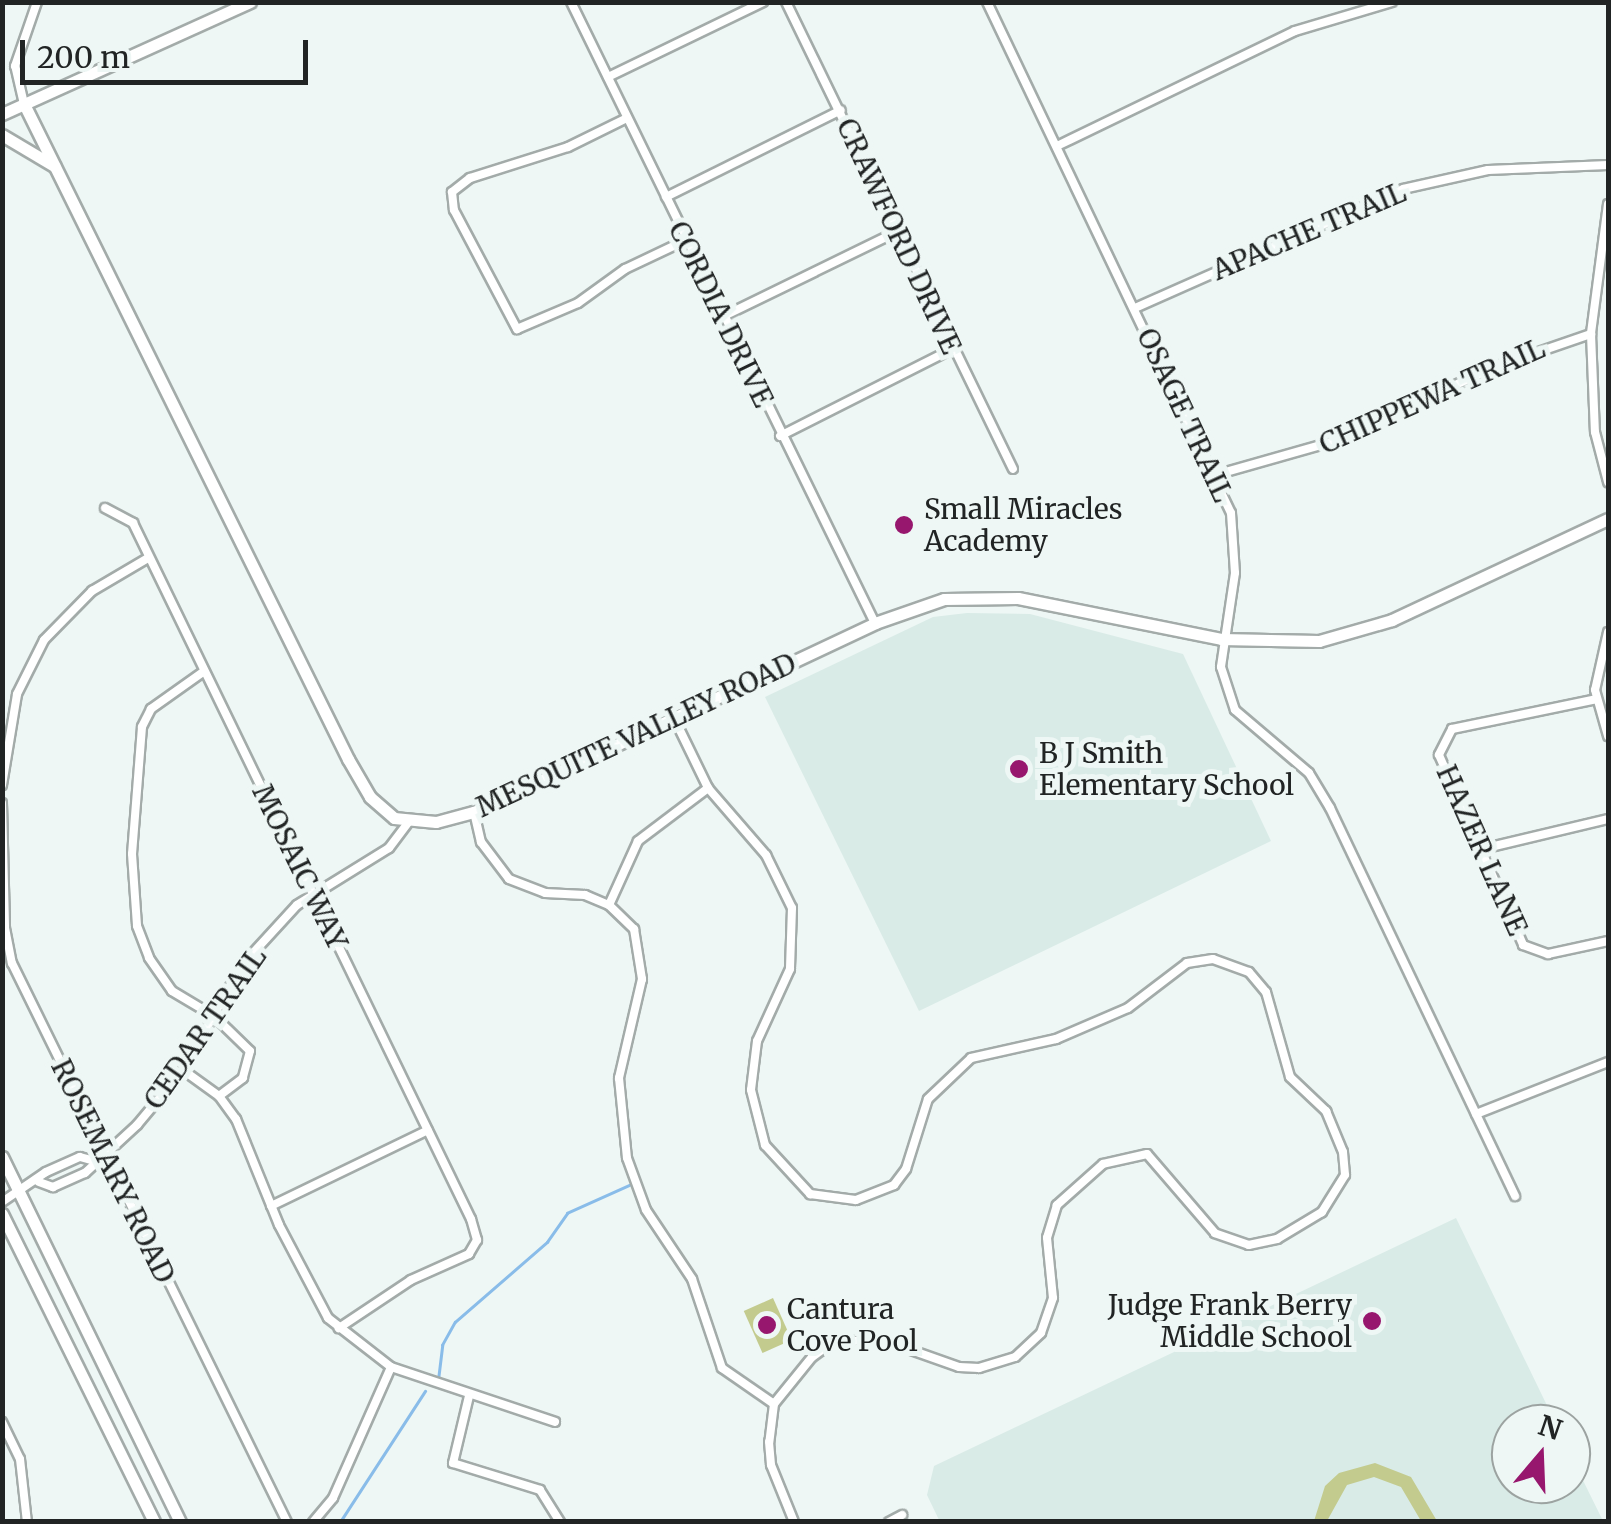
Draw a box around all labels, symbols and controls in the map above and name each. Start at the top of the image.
scale bar [25,20,312,82]
text: 200 m [37,38,130,76]
street label: CRAWFORD DRIVE [830,113,968,359]
street label: APACHE TRAIL [1207,175,1411,287]
street label: CORDIA DRIVE [662,216,780,412]
street label: OSAGE TRAIL [1130,323,1240,507]
street label: CHIPPEWA TRAIL [1314,331,1550,461]
place label: Small Miracles Academy [924,492,1123,558]
marker: Small Miracles Academy [893,514,915,536]
street label: MESQUITE VALLEY ROAD [471,646,801,824]
place label: B J Smith Elementary School [1039,736,1294,802]
marker: B J Smith Elementary School [1008,758,1030,780]
street label: HAZER LANE [1430,760,1534,940]
street label: MOSAIC WAY [246,779,354,955]
street label: CEDAR TRAIL [137,941,273,1115]
street label: ROSEMARY ROAD [44,1054,182,1288]
place label: Judge Frank Berry Middle School [1108,1288,1352,1354]
place label: Cantura Cove Pool [787,1292,918,1358]
marker: Judge Frank Berry Middle School [1361,1310,1383,1332]
marker: Cantura Cove Pool [756,1314,778,1336]
north arrow [1491,1404,1591,1504]
text: N [1534,1407,1566,1448]

